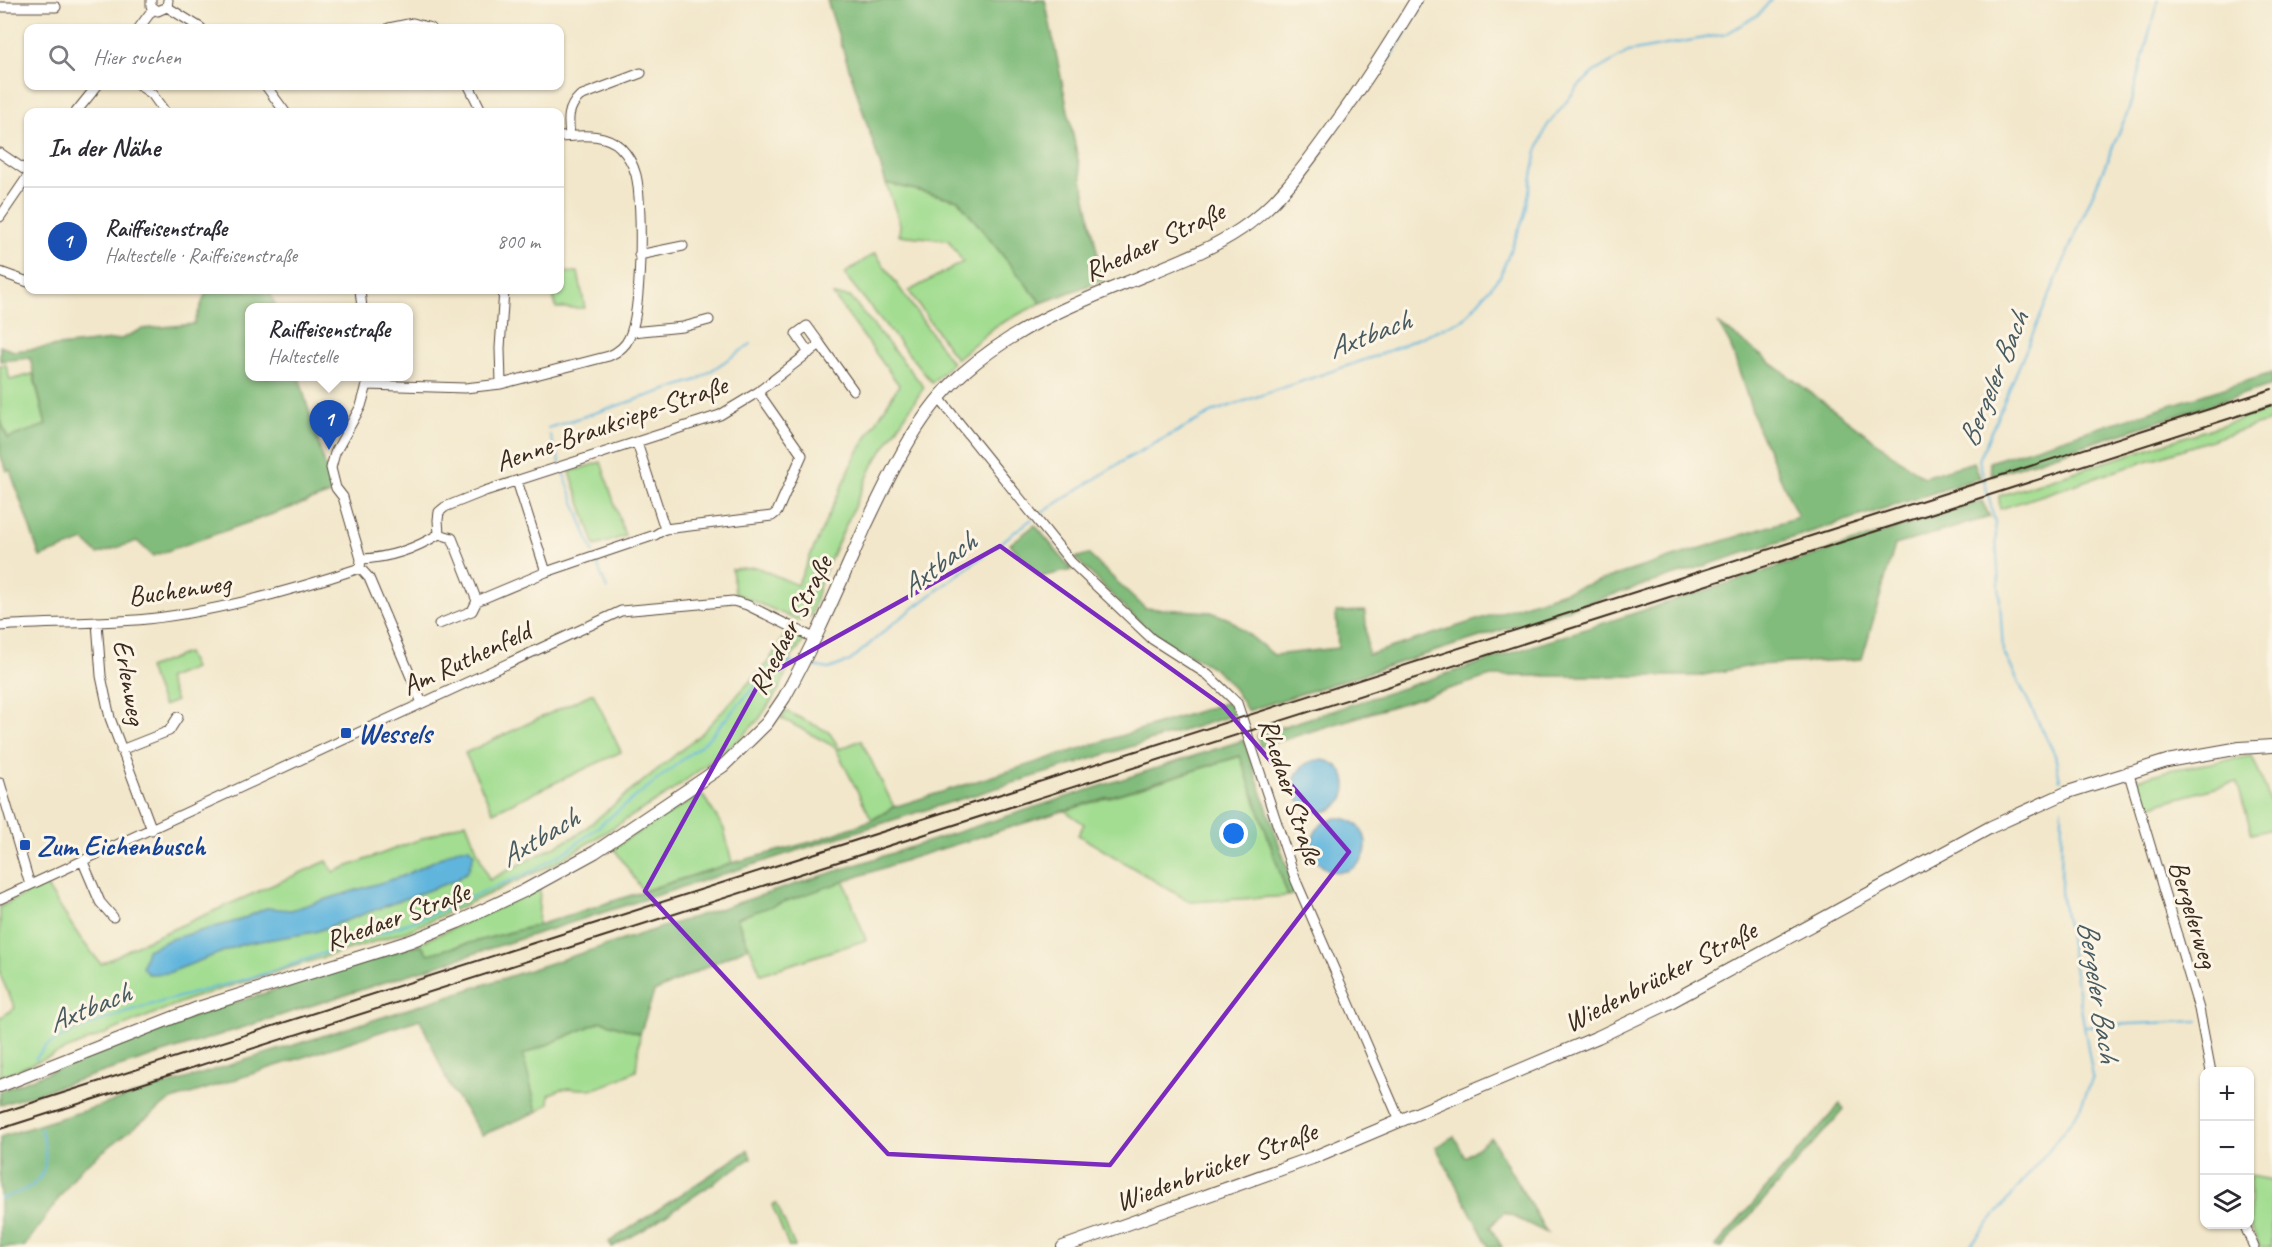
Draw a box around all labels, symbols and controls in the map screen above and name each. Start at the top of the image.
search box [24,24,564,90]
icon: search [45,41,78,74]
text: Hier suchen [93,43,181,71]
text: In der Nähe [48,131,160,164]
street label: Rhedaer Straße [1078,192,1232,289]
text: Raiffeisenstraße [105,215,227,243]
text: 1 [63,229,72,254]
text: 800 m [497,229,540,254]
text: Haltestelle · Raiffeisenstraße [105,243,297,268]
water label: Axtbach [1322,300,1418,367]
popup [245,303,413,381]
water label: Bergeler Bach [1949,304,2038,452]
text: Raiffeisenstraße [268,316,390,344]
text: Haltestelle [268,344,338,369]
street label: Aenne-Brauksiepe-Straße [491,366,733,479]
pin: 1 [310,400,348,450]
water label: Axtbach [892,522,986,605]
street label: Rhedaer Straße [740,548,841,700]
street label: Buchenweg [126,564,234,613]
street label: Am Ruthenfeld [396,611,539,703]
street label: Erlenweg [105,637,155,729]
street label: Rhedaer Straße [1251,714,1332,870]
place label: Wessels [358,716,435,751]
marker: Wessels [339,726,353,740]
water label: Axtbach [492,797,588,875]
your location [1219,819,1248,848]
place label: Zum Eichenbusch [37,828,206,863]
marker: Zum Eichenbusch [18,838,32,852]
street label: Bergelerweg [2161,856,2227,974]
street label: Rhedaer Straße [320,873,476,958]
street label: Wiedenbrücker Straße [1558,911,1764,1040]
water label: Bergeler Bach [2069,918,2129,1067]
water label: Axtbach [42,972,138,1041]
map controls [2200,1067,2254,1229]
button: + [2200,1067,2254,1121]
street label: Wiedenbrücker Straße [1111,1113,1323,1219]
button: − [2200,1121,2254,1175]
button: layers [2200,1175,2254,1229]

